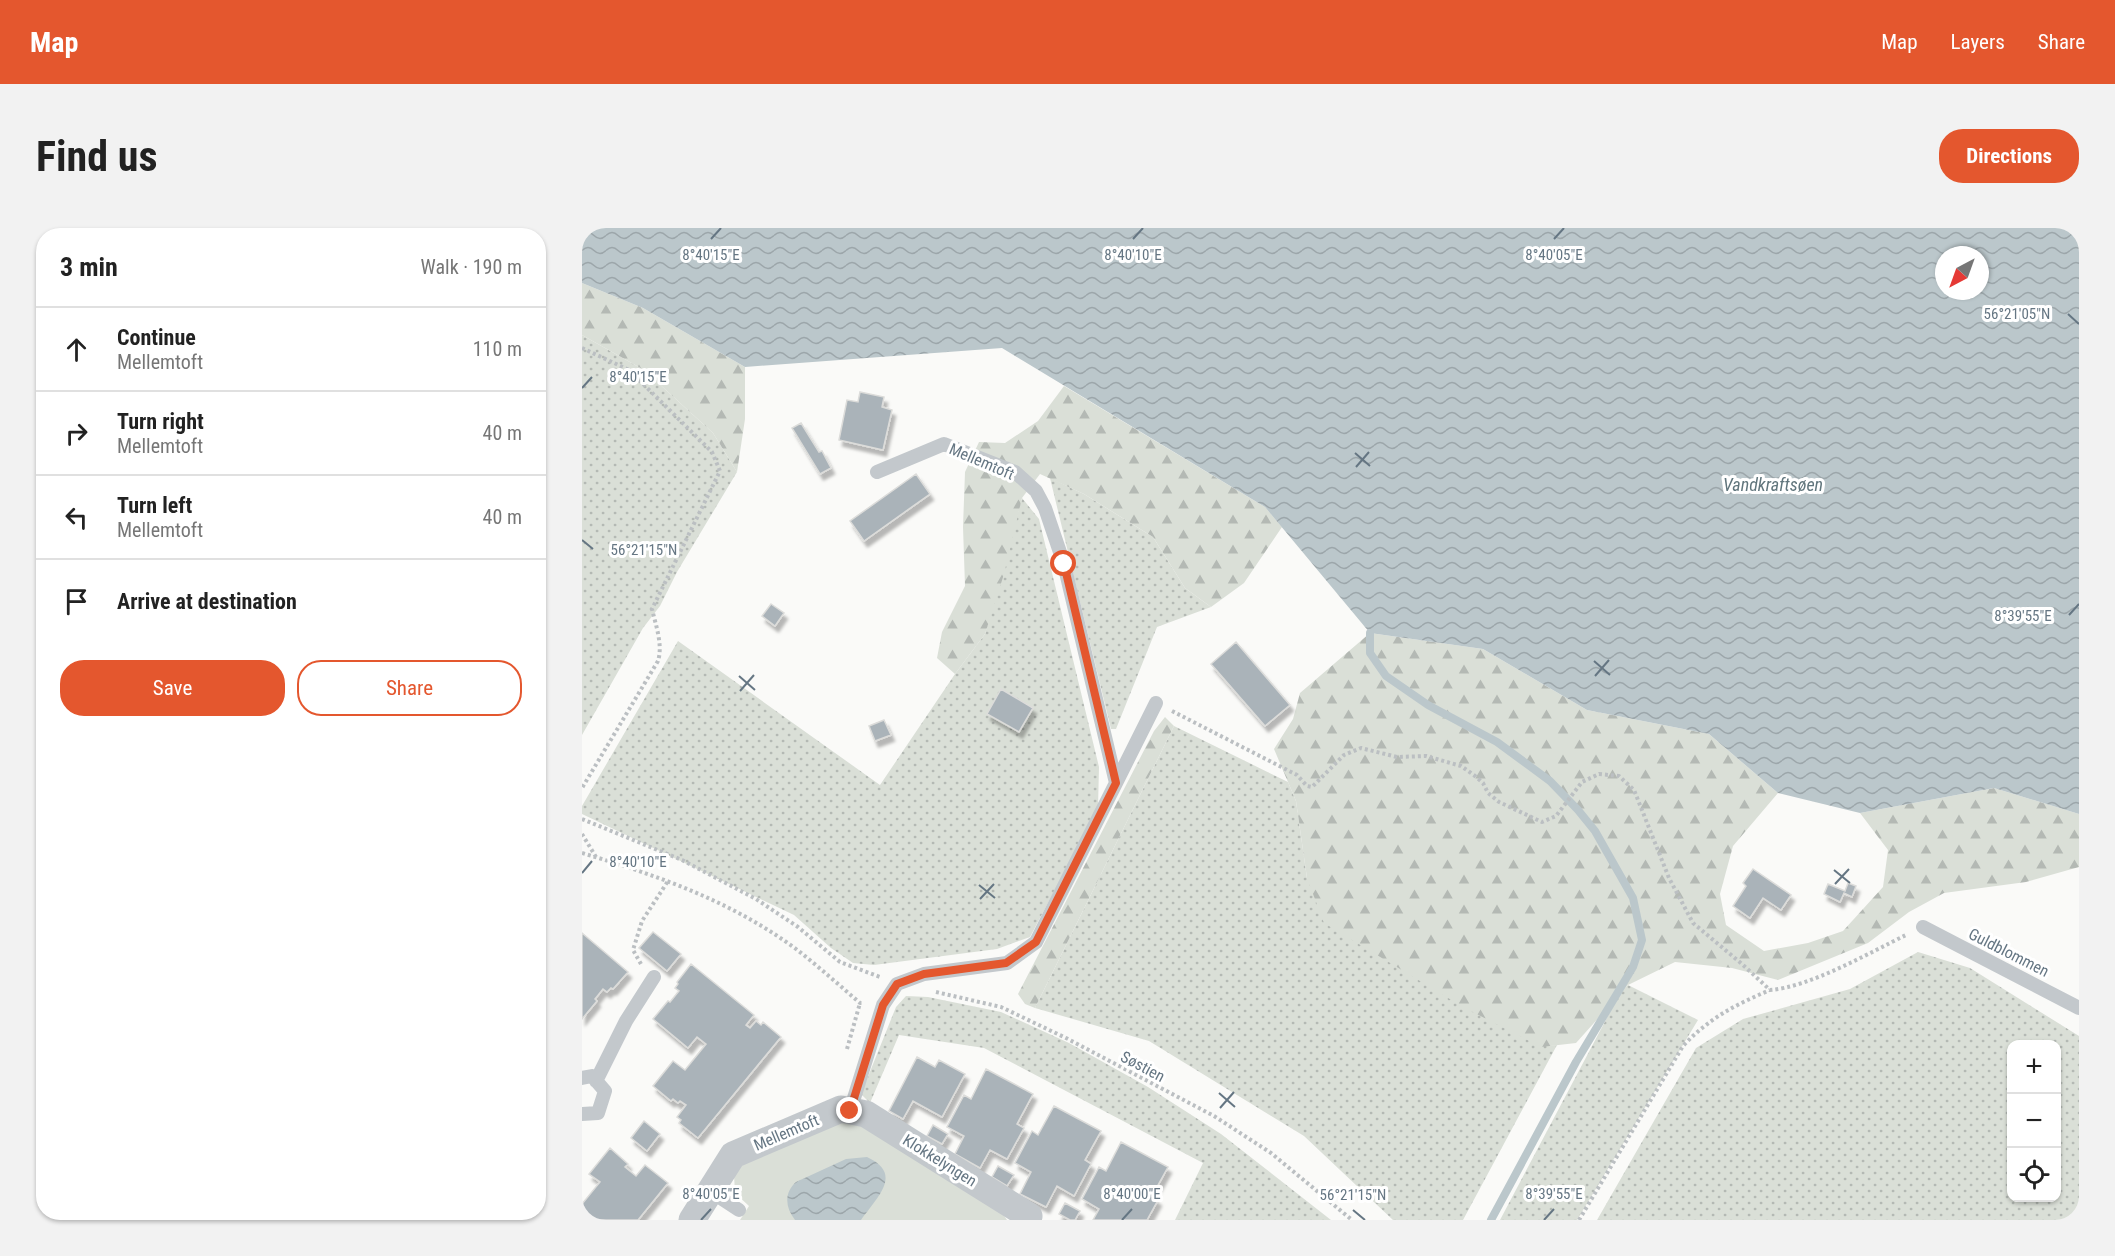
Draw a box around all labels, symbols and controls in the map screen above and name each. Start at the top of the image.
text: Map [30,26,78,59]
text: Map [1881,30,1918,54]
text: Layers [1951,30,2005,54]
text: Share [2038,30,2085,54]
button: Directions [1939,129,2079,183]
text: Find us [36,132,157,181]
text: 8°40'15"E [682,246,740,264]
text: 8°40'10"E [1104,246,1162,264]
text: 8°40'05"E [1525,246,1583,264]
north arrow [1935,246,1989,300]
text: 3 min [60,252,118,282]
text: Walk · 190 m [421,255,522,279]
text: 56°21'05"N [1984,305,2050,323]
text: Continue [117,325,196,350]
icon: ahead [60,333,93,366]
text: 110 m [473,337,522,361]
text: Mellemtoft [117,350,203,374]
text: 8°40'15"E [609,368,667,386]
text: Turn right [117,409,204,434]
icon: right [60,417,93,450]
text: 40 m [483,421,522,445]
text: Mellemtoft [117,434,203,458]
street label: Mellemtoft [946,439,1017,484]
water label: Vandkraftsøen [1723,474,1823,495]
text: Turn left [117,493,192,518]
icon: left [60,501,93,534]
text: 40 m [483,505,522,529]
text: Mellemtoft [117,518,203,542]
text: 56°21'15"N [611,541,677,559]
route start [1050,550,1076,576]
icon: arrive [60,585,93,618]
text: Arrive at destination [117,589,297,614]
text: 8°39'55"E [1994,607,2052,625]
button: Save [60,660,285,716]
button: Share [297,660,522,716]
text: 8°40'10"E [609,853,667,871]
street label: Guldblommen [1965,924,2052,981]
map controls [2007,1040,2061,1202]
button: + [2007,1040,2061,1094]
street label: Søstien [1117,1047,1168,1086]
button: − [2007,1094,2061,1148]
route end [836,1097,862,1123]
street label: Mellemtoft [751,1110,822,1155]
street label: Klokkelyngen [899,1130,980,1191]
button: locate [2007,1148,2061,1202]
text: 8°40'05"E [682,1185,740,1203]
text: 8°40'00"E [1103,1185,1161,1203]
text: 8°39'55"E [1525,1185,1583,1203]
text: 56°21'15"N [1320,1186,1386,1204]

